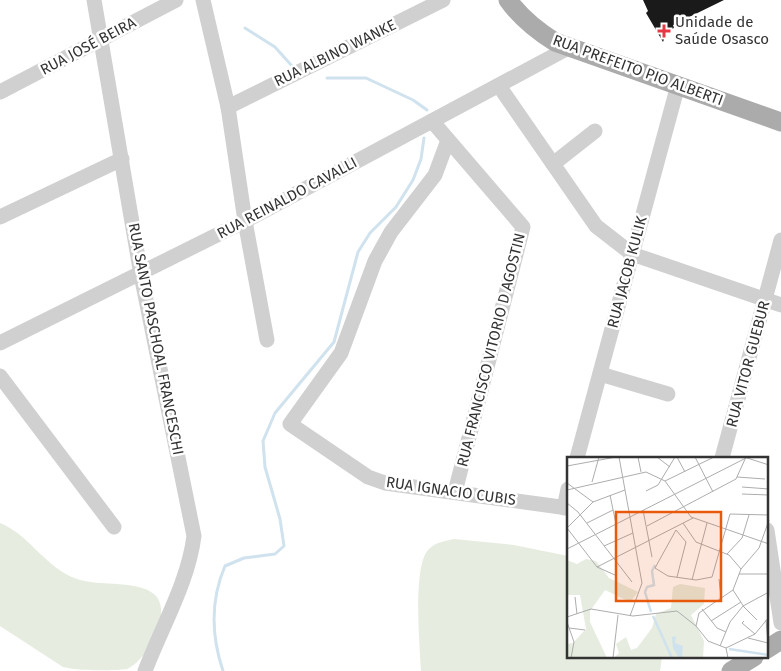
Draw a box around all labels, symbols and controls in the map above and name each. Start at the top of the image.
street label: RUA JOSÉ BEIRA [37,13,139,79]
place label: Unidade de Saúde Osasco [675,13,769,48]
street label: RUA ALBINO WANKE [271,16,399,90]
marker: Unidade de Saúde Osasco [657,24,671,38]
street label: RUA PREFEITO PIO ALBERTI [550,31,726,109]
street label: RUA REINALDO CAVALLI [214,153,360,243]
street label: RUA JACOB KULIK [603,214,651,330]
street label: RUA SANTO PASCHOAL FRANCESCHI [125,221,187,457]
street label: RUA FRANCISCO VITORIO D AGOSTIN [453,231,529,469]
street label: RUA VITOR GUEBUR [722,299,774,429]
inset map [567,457,768,658]
street label: RUA IGNACIO CUBIS [385,473,517,509]

